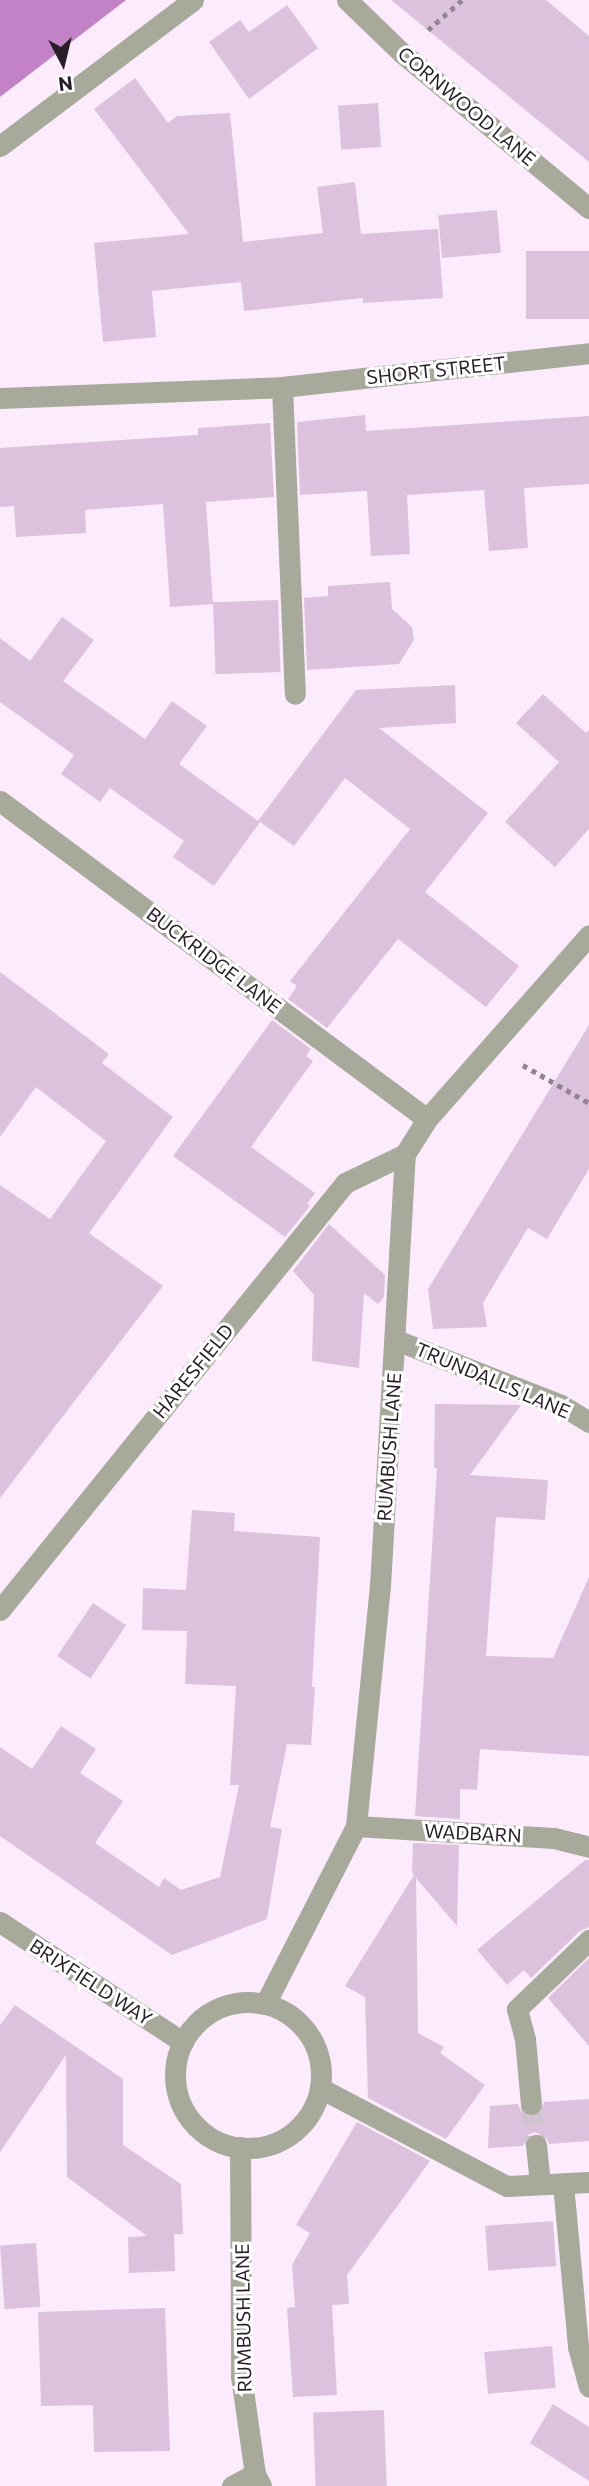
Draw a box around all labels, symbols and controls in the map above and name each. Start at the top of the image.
north arrow [28,28,98,98]
street label: CORNWOOD LANE [393,42,541,170]
text: N [57,72,74,97]
street label: SHORT STREET [365,351,507,389]
street label: BUCKRIDGE LANE [142,902,286,1018]
street label: HARESFIELD [148,1319,238,1423]
street label: TRUNDALLS LANE [412,1337,574,1423]
street label: RUMBUSH LANE [372,1372,406,1522]
street label: WADBARN [424,1819,522,1847]
street label: BRIXFIELD WAY [26,1934,156,2030]
street label: RUMBUSH LANE [230,2243,256,2393]

